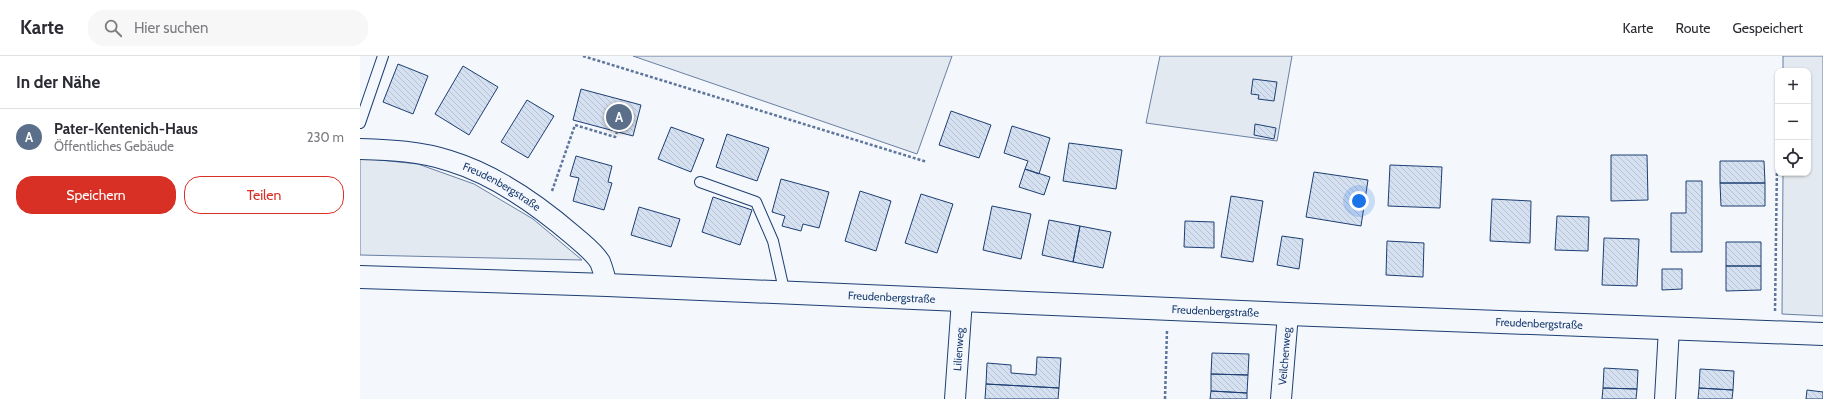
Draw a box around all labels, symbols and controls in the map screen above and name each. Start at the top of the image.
search box [88,10,368,46]
text: Karte [20,16,64,39]
icon: search [102,17,124,39]
text: Hier suchen [134,19,208,37]
text: Karte [1623,19,1653,37]
text: Route [1675,19,1711,37]
text: Gespeichert [1733,19,1803,37]
map controls [1775,68,1811,176]
button: + [1775,68,1811,104]
text: In der Nähe [16,72,100,92]
pin: A [606,102,632,132]
button: − [1775,104,1811,140]
text: Pater-Kentenich-Haus [54,120,198,138]
text: A [25,129,33,145]
text: 230 m [307,129,344,145]
text: Öffentliches Gebäude [54,138,174,154]
button: locate [1775,140,1811,176]
street label: Freudenbergstraße [461,159,544,214]
button: Speichern [16,176,176,214]
button: Teilen [184,176,344,214]
your location [1349,191,1369,211]
street label: Freudenbergstraße [848,288,936,306]
street label: Freudenbergstraße [1171,302,1260,320]
street label: Freudenbergstraße [1495,315,1583,332]
street label: Lilienweg [950,326,967,371]
street label: Veilchenweg [1275,326,1294,386]

